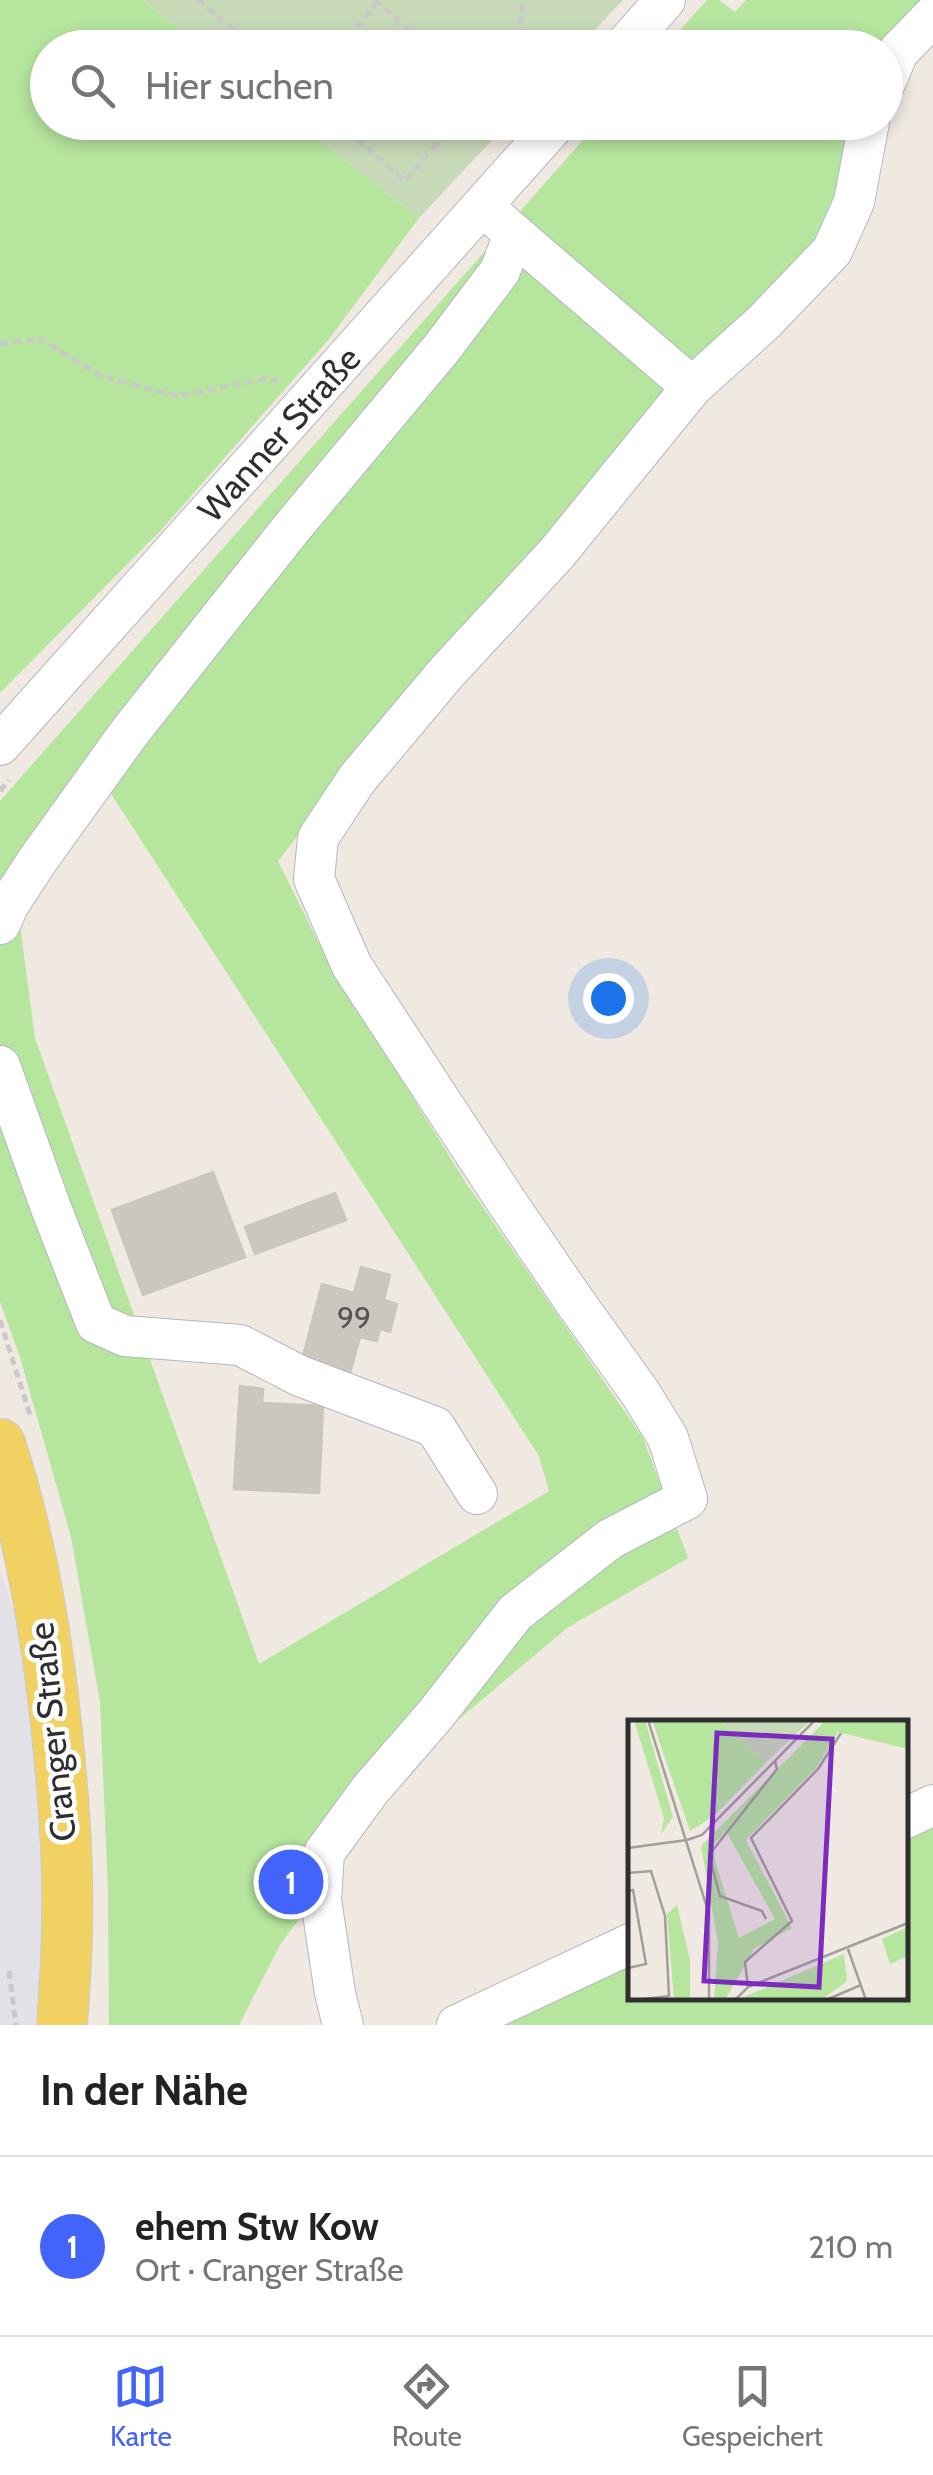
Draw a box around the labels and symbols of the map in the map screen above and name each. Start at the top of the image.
street label: Wanner Straße [189,337,369,531]
your location [583,973,634,1024]
house number: 99 [337,1299,371,1336]
street label: Cranger Straße [19,1620,85,1844]
inset map [628,1720,908,2000]
pin: 1 [258,1844,324,1920]

